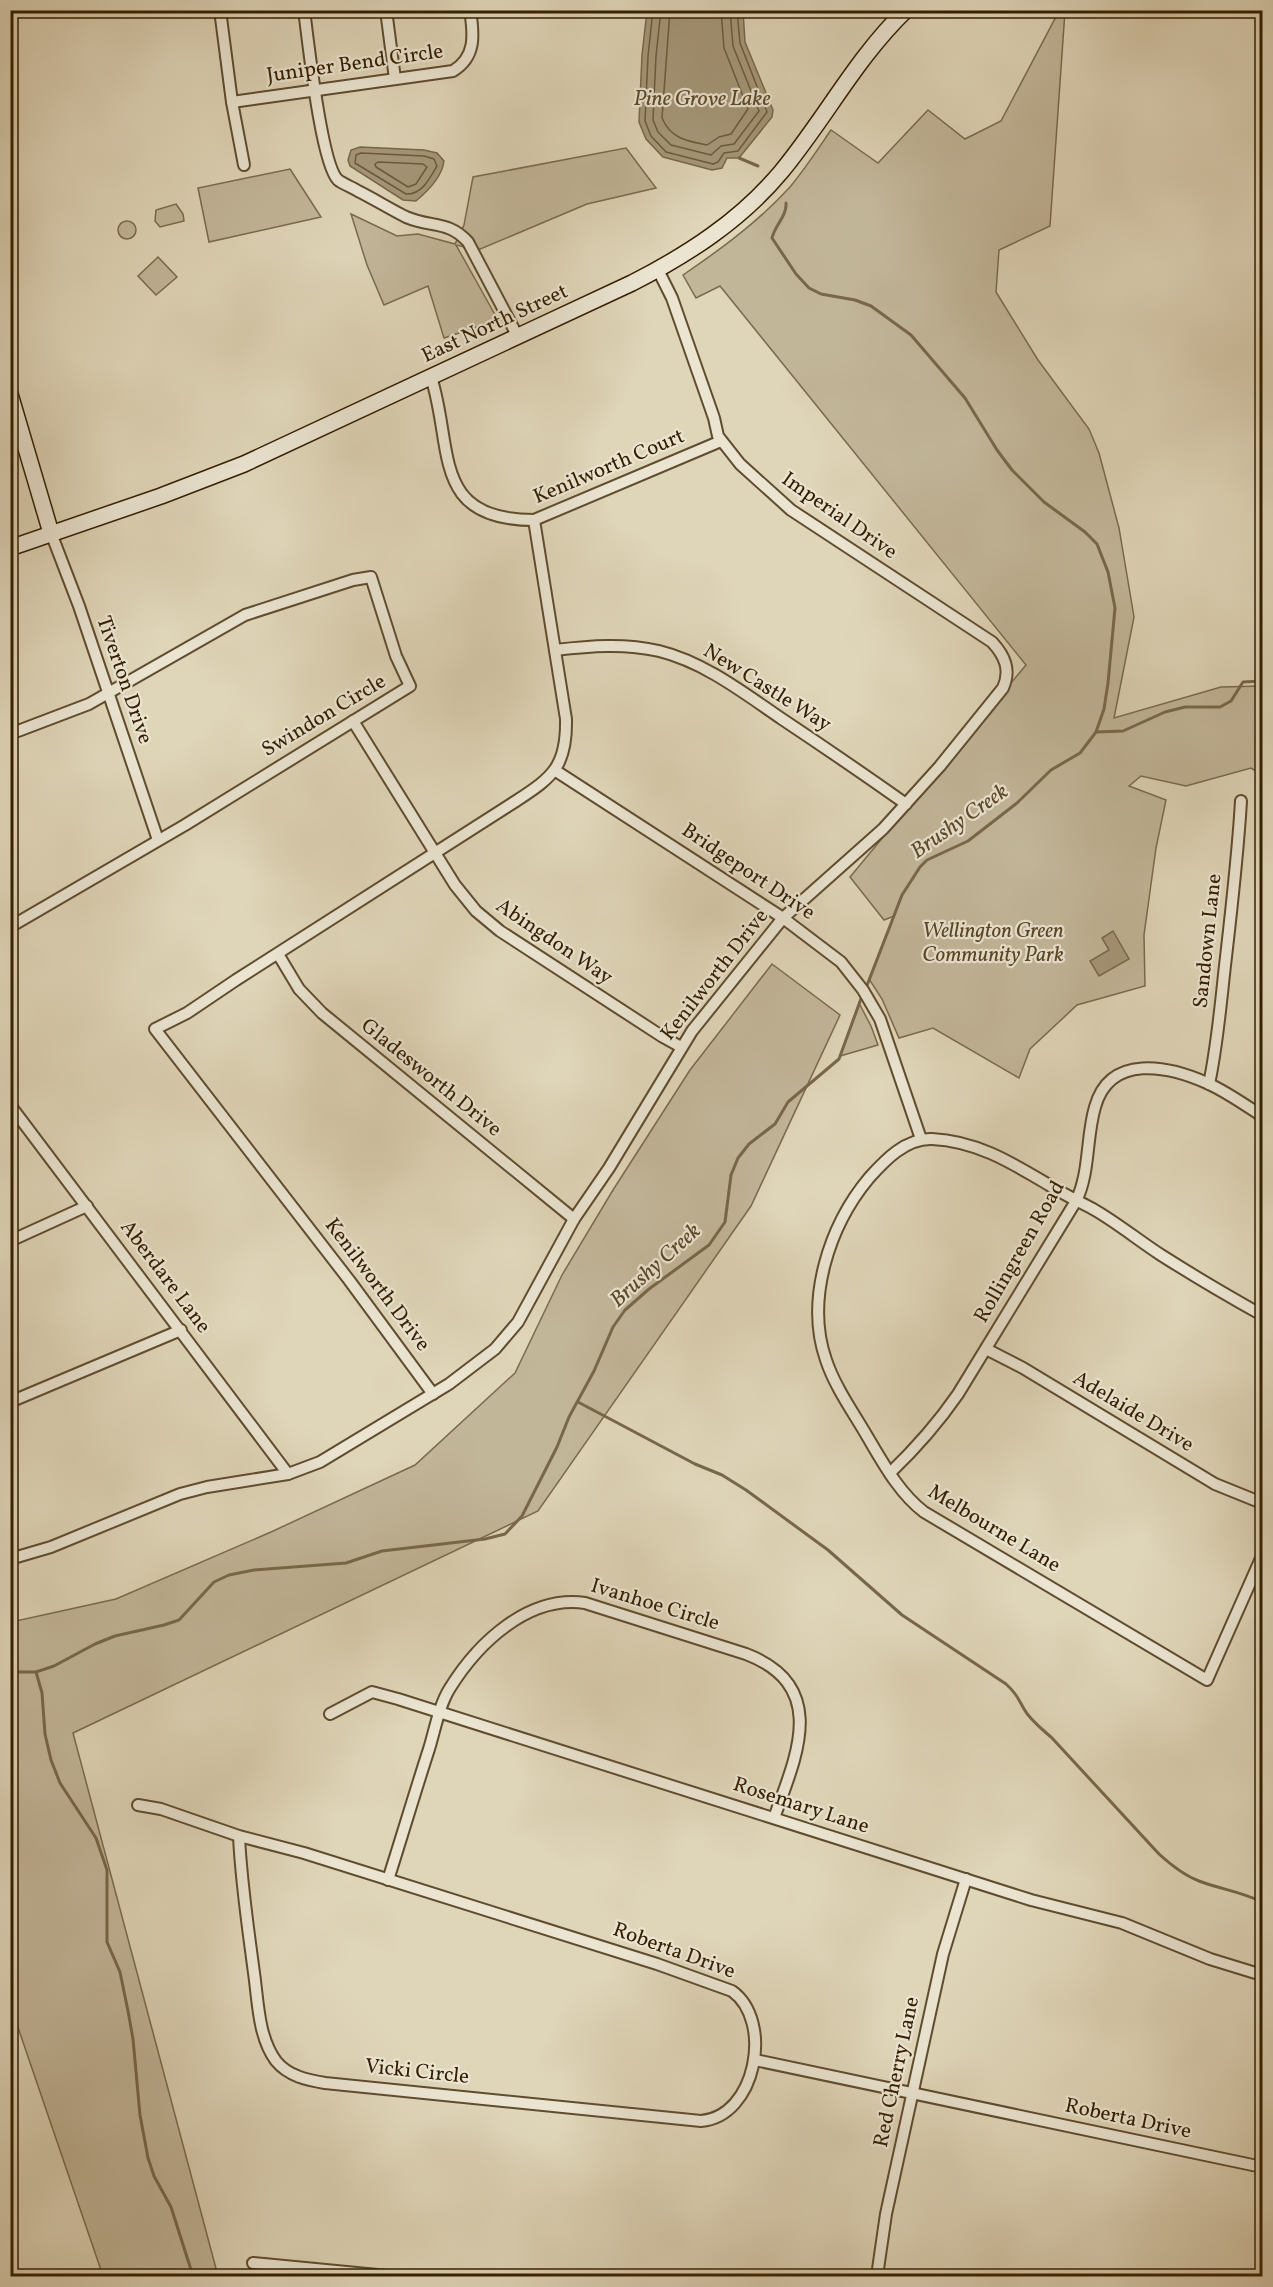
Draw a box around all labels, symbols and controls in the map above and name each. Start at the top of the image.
street label: Juniper Bend Circle [265,37,445,91]
water label: Pine Grove Lake [633,84,771,115]
street label: East North Street [417,277,573,371]
street label: Kenilworth Court [529,422,689,512]
street label: Imperial Drive [775,465,903,567]
street label: Tiverton Drive [89,612,159,748]
street label: New Castle Way [697,637,837,739]
street label: Swindon Circle [256,667,392,765]
water label: Brushy Creek [905,777,1015,867]
street label: Bridgeport Drive [675,816,821,928]
street label: Sandown Lane [1187,872,1229,1010]
street label: Abingdon Way [490,892,619,992]
street label: Kenilworth Drive [654,903,776,1047]
park label: Wellington Green Community Park [922,917,1064,970]
street label: Gladesworth Drive [354,1012,508,1144]
street label: Rollingreen Road [967,1176,1073,1328]
street label: Kenilworth Drive [317,1212,437,1358]
street label: Aberdare Lane [113,1214,217,1340]
water label: Brushy Creek [604,1217,708,1315]
street label: Adelaide Drive [1067,1364,1199,1460]
street label: Melbourne Lane [922,1478,1066,1580]
street label: Ivanhoe Circle [587,1572,723,1638]
street label: Rosemary Lane [729,1770,873,1842]
street label: Roberta Drive [609,1915,739,1987]
street label: Red Cherry Lane [867,1994,927,2150]
street label: Vicki Circle [364,2052,470,2092]
street label: Roberta Drive [1062,2091,1194,2147]

